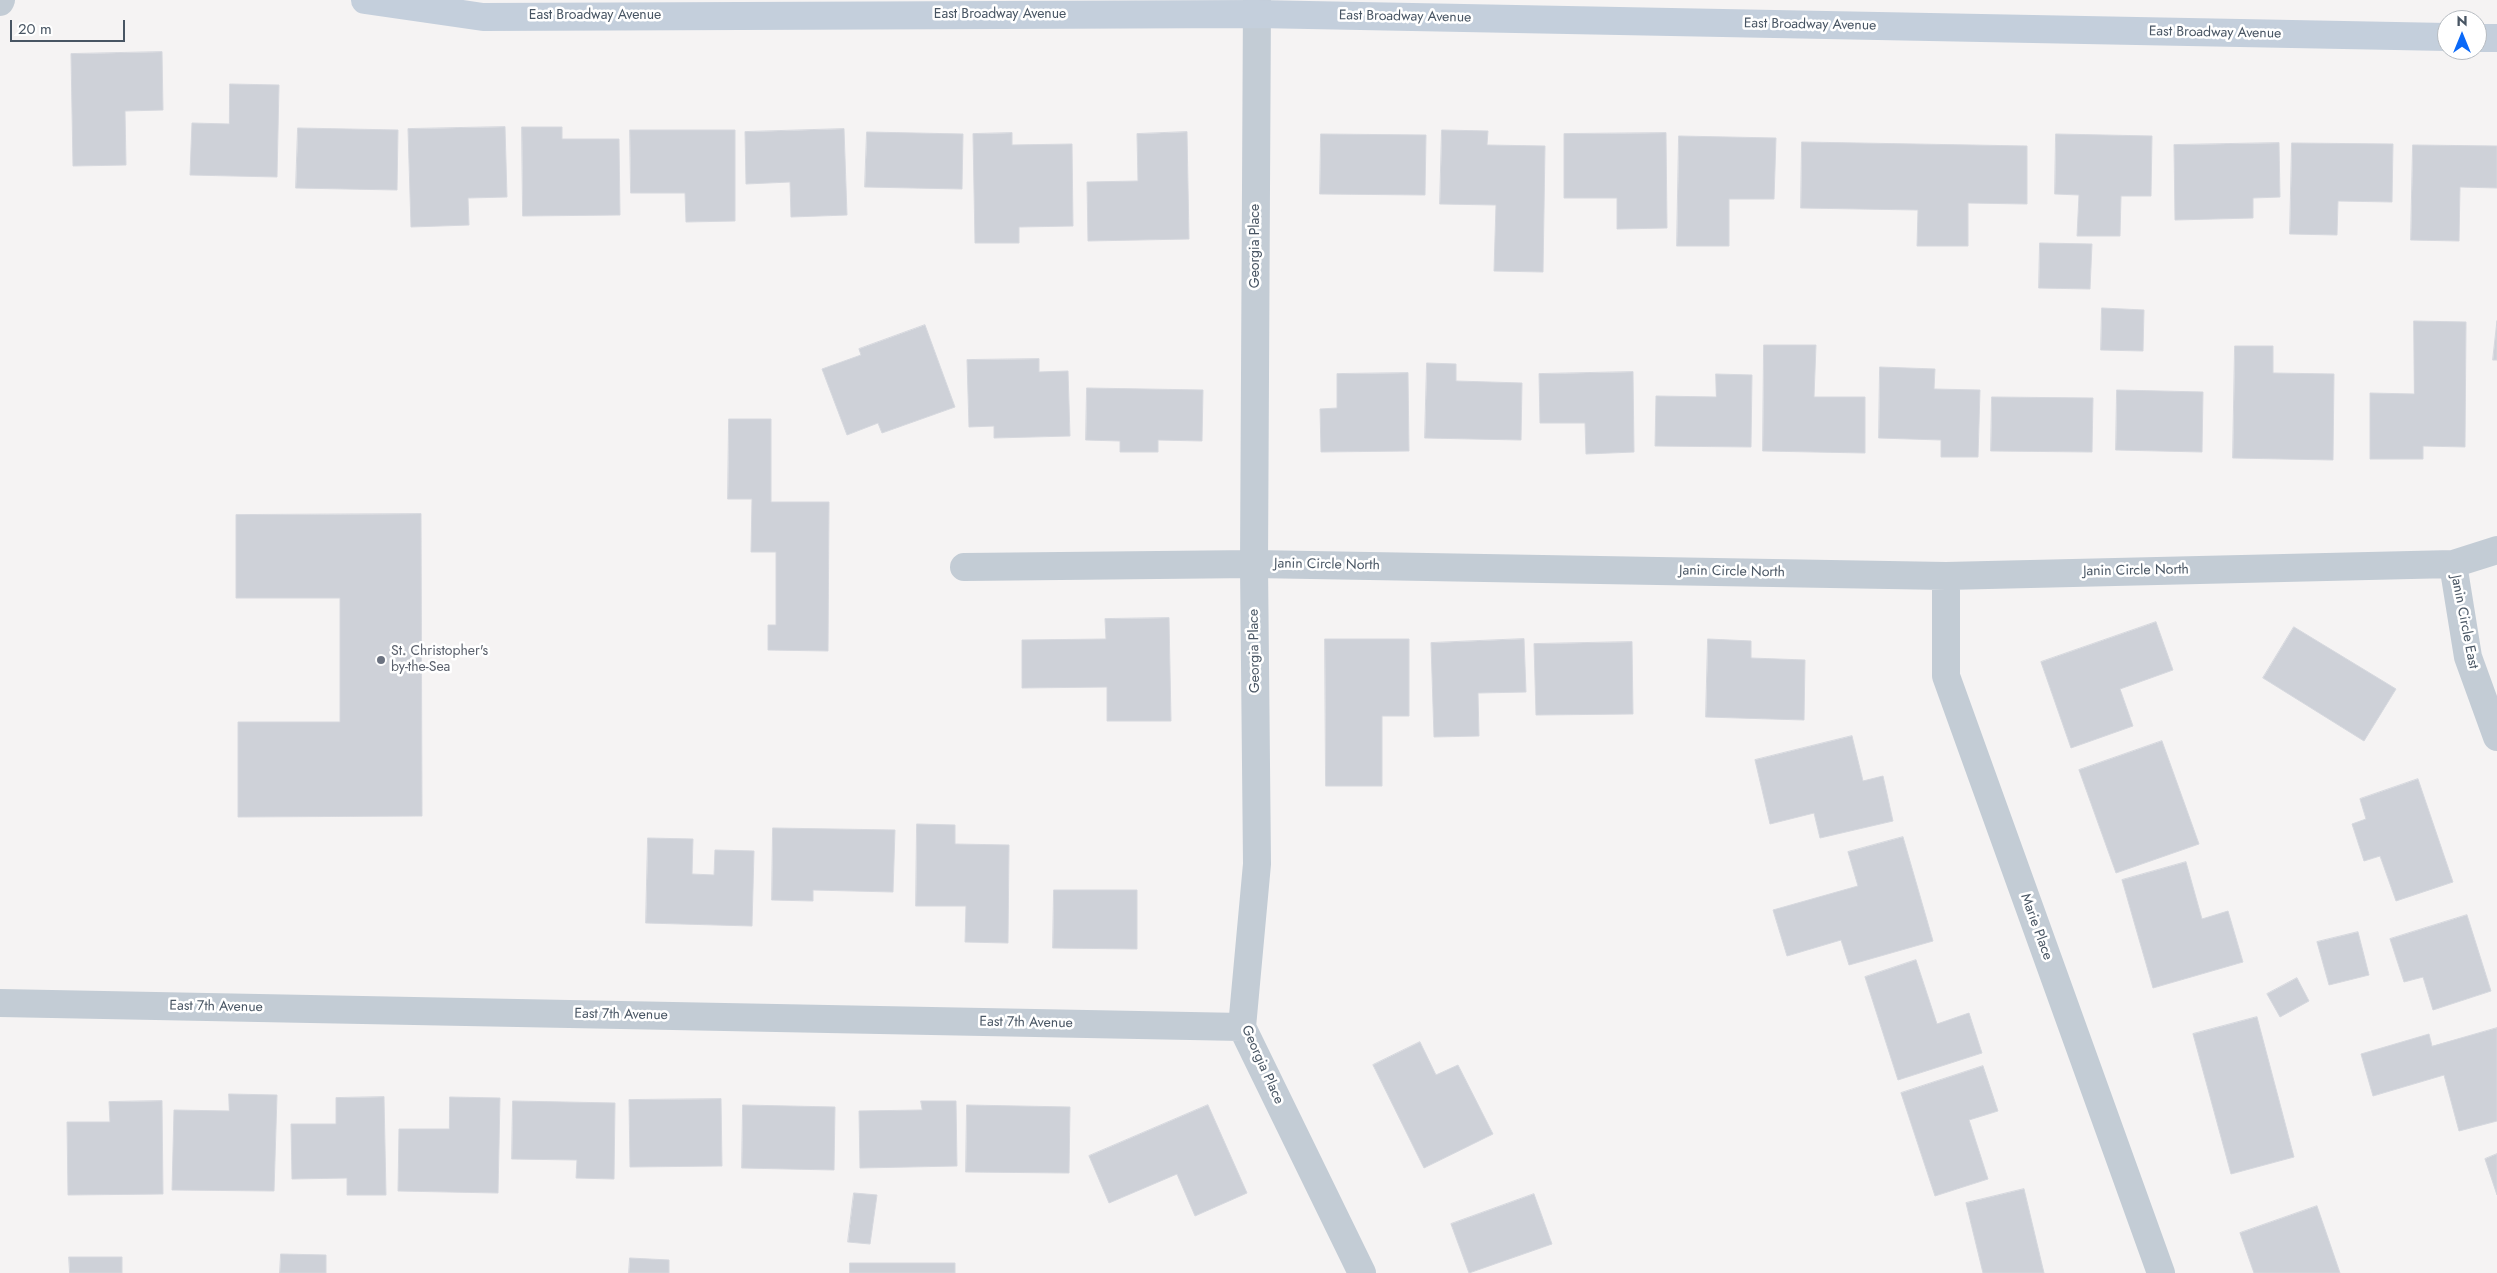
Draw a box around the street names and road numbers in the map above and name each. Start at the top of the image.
street label: East Broadway Avenue [934,7,1066,23]
street label: East Broadway Avenue [1339,7,1471,27]
street label: East Broadway Avenue [529,8,661,24]
street label: East Broadway Avenue [1744,15,1876,35]
street label: East Broadway Avenue [2149,23,2281,43]
street label: Georgia Place [1248,204,1264,288]
street label: Janin Circle North [1274,556,1380,574]
street label: Janin Circle North [2083,562,2189,580]
street label: Janin Circle North [1679,563,1785,581]
street label: Janin Circle East [2447,574,2481,670]
street label: Georgia Place [1246,609,1264,693]
street label: Marie Place [2016,891,2056,963]
street label: East 7th Avenue [169,998,263,1016]
street label: East 7th Avenue [574,1006,668,1024]
street label: East 7th Avenue [979,1014,1073,1032]
street label: Georgia Place [1237,1023,1287,1107]

